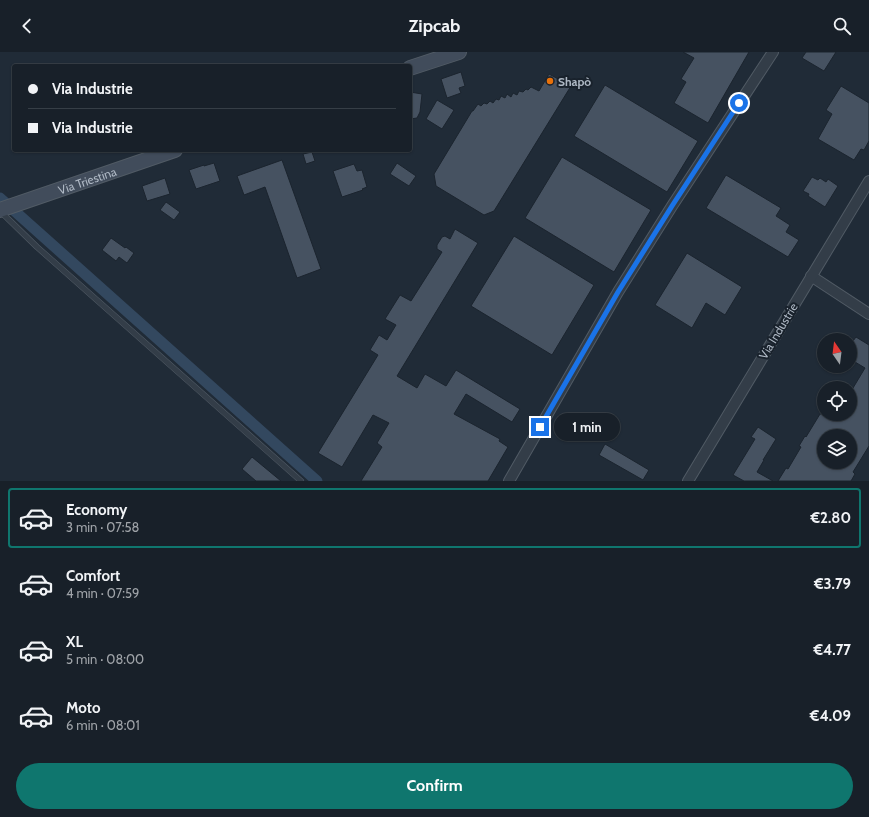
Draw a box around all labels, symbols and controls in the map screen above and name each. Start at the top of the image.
icon: back [16,15,38,37]
text: Zipcab [409,15,460,37]
icon: search [831,15,853,37]
place label: Shapò [558,74,591,89]
marker: Shapò [545,76,555,86]
text: Via Industrie [52,80,133,98]
route start [730,94,748,112]
text: Via Industrie [52,119,133,137]
street label: Via Triestina [56,163,118,197]
street label: Via Industrie [755,300,801,362]
north arrow [817,333,857,373]
map controls [817,333,857,469]
button: locate [817,381,857,421]
callout: 1 min [554,413,620,441]
route end [531,418,549,436]
text: 1 min [572,419,602,435]
button: layers [817,429,857,469]
icon: car [18,500,54,536]
text: Economy [66,501,127,519]
text: €2.80 [810,509,851,527]
text: 3 min · 07:58 [66,519,139,535]
icon: car [18,566,54,602]
text: Comfort [66,567,120,585]
text: €3.79 [814,575,851,593]
text: 4 min · 07:59 [66,585,139,601]
icon: car [18,632,54,668]
text: XL [66,633,83,651]
text: €4.77 [813,641,851,659]
text: 5 min · 08:00 [66,651,144,667]
icon: car [18,698,54,734]
text: Moto [66,699,100,717]
text: €4.09 [810,707,851,725]
text: 6 min · 08:01 [66,717,140,733]
button: Confirm [16,763,853,809]

